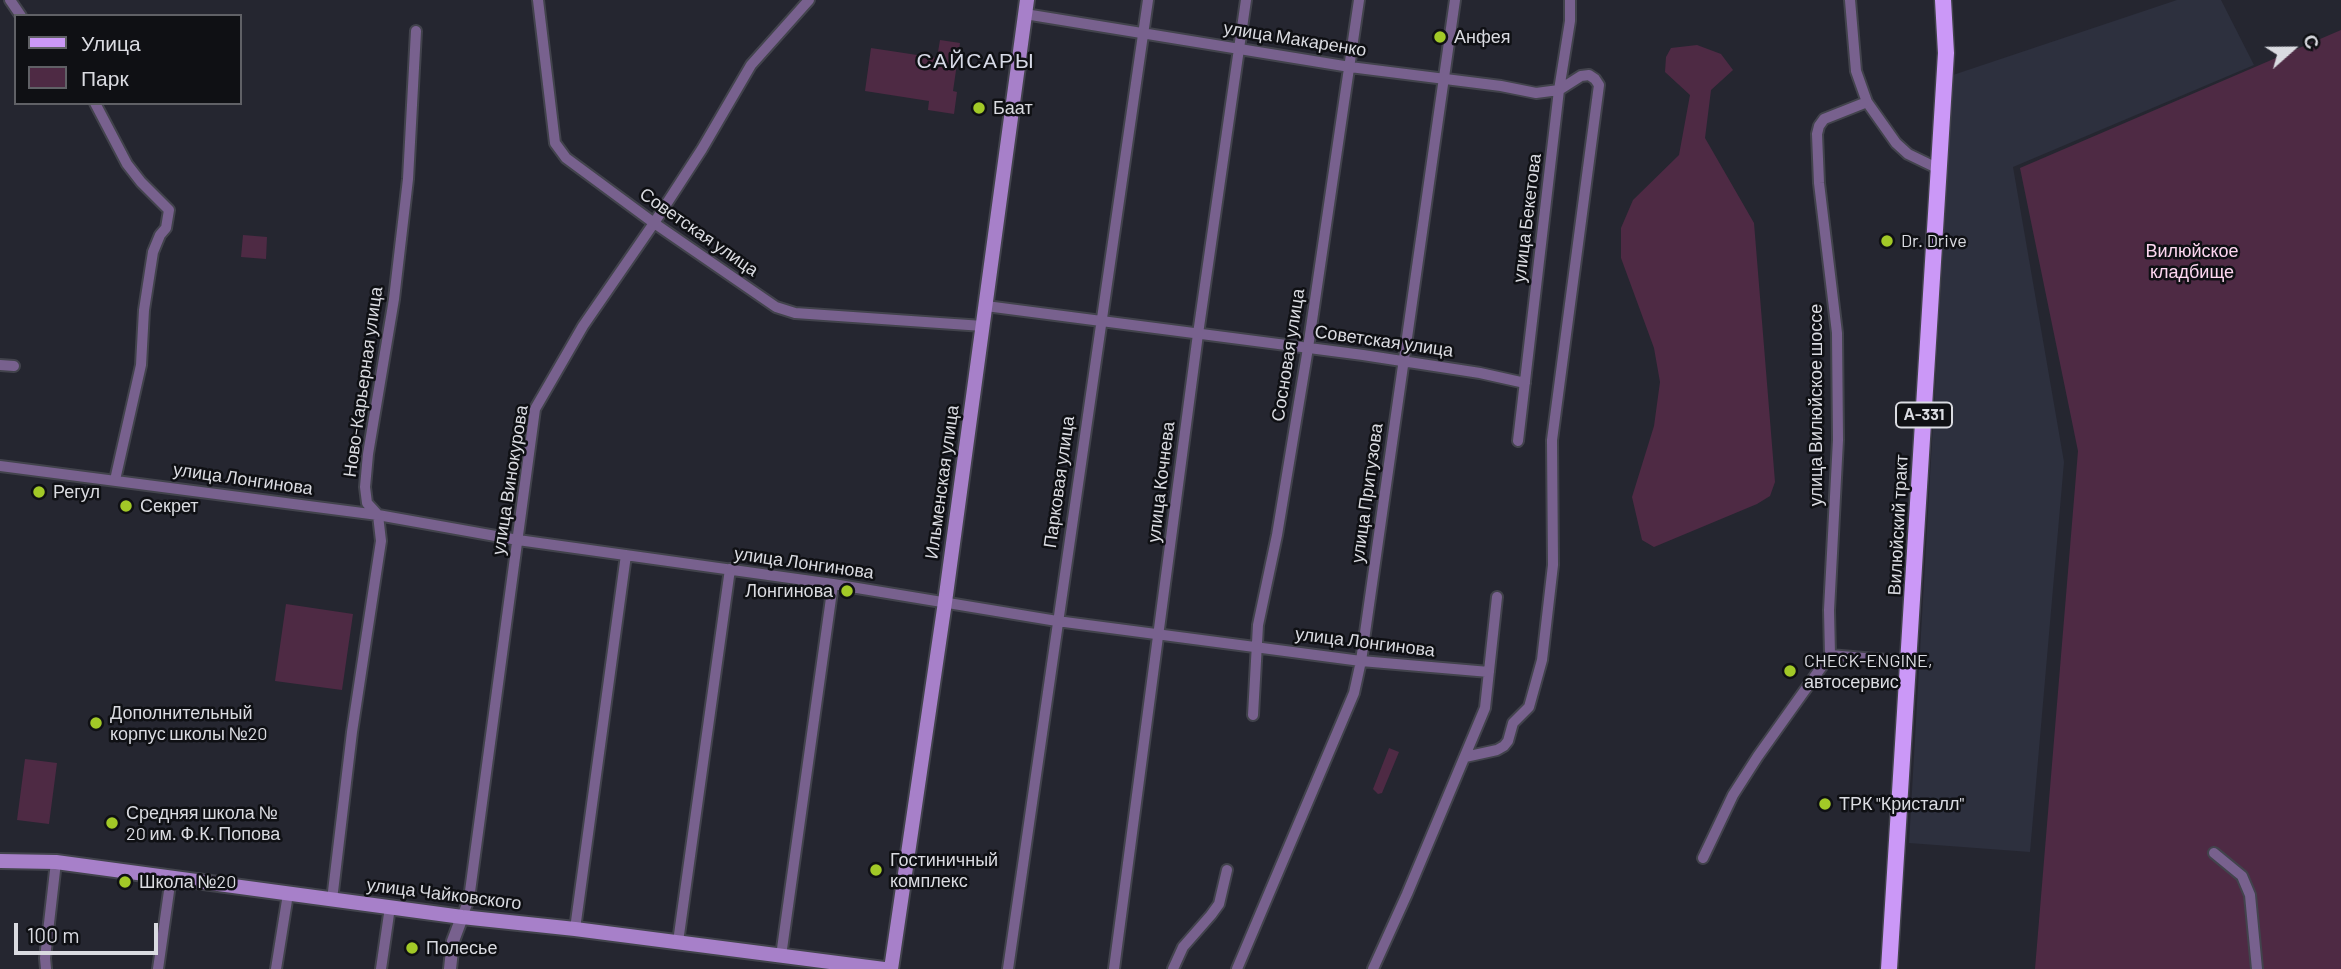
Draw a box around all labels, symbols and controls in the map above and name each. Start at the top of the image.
legend [14,14,242,105]
north arrow [2257,14,2327,84]
street label: улица Макаренко [1222,17,1368,61]
place label: Анфея [1454,26,1511,48]
marker: Анфея [1432,29,1448,45]
text: Улица [81,30,141,55]
text: С [2299,31,2325,52]
district label: САЙСАРЫ [917,48,1035,74]
text: Парк [81,65,129,90]
place label: Баат [993,97,1033,119]
marker: Баат [971,100,987,116]
street label: улица Бекетова [1508,152,1546,284]
street label: Советская улица [635,183,763,281]
place label: Dr. Drive [1901,230,1967,252]
marker: Dr. Drive [1879,233,1895,249]
park label: Вилюйское кладбище [2145,240,2239,282]
street label: Ново-Карьерная улица [339,285,387,479]
street label: Сосновая улица [1267,287,1309,423]
street label: улица Вилюйское шоссе [1805,304,1827,506]
street label: Советская улица [1313,321,1455,361]
road number: А-331 [1896,402,1952,428]
street label: улица Винокурова [487,404,533,556]
street label: Ильменская улица [921,404,963,560]
street label: Парковая улица [1039,415,1079,549]
street label: улица Кочнева [1143,420,1179,544]
street label: улица Притузова [1346,422,1388,564]
street label: Вилюйский тракт [1884,454,1912,596]
street label: улица Лонгинова [172,459,314,499]
place label: Регул [53,481,100,503]
marker: Регул [31,484,47,500]
place label: Секрет [140,495,199,517]
marker: Секрет [118,498,134,514]
street label: улица Лонгинова [733,543,875,583]
place label: Лонгинова [745,580,833,602]
marker: Лонгинова [839,583,855,599]
street label: улица Лонгинова [1294,623,1436,661]
place label: CHECK-ENGINE, автосервис [1804,650,1933,692]
marker: CHECK-ENGINE, автосервис [1782,663,1798,679]
place label: Дополнительный корпус школы №20 [110,702,268,744]
marker: Дополнительный корпус школы №20 [88,715,104,731]
place label: ТРК "Кристалл" [1839,793,1964,815]
marker: ТРК "Кристалл" [1817,796,1833,812]
place label: Средняя школа № 20 им. Ф.К. Попова [126,802,280,844]
marker: Средняя школа № 20 им. Ф.К. Попова [104,815,120,831]
place label: Гостиничный комплекс [890,849,998,892]
marker: Гостиничный комплекс [868,862,884,878]
place label: Школа №20 [139,871,236,893]
marker: Школа №20 [117,874,133,890]
street label: улица Чайковского [365,874,523,914]
scale bar [18,909,161,953]
text: 100 m [27,922,80,947]
place label: Полесье [426,937,497,959]
marker: Полесье [404,940,420,956]

